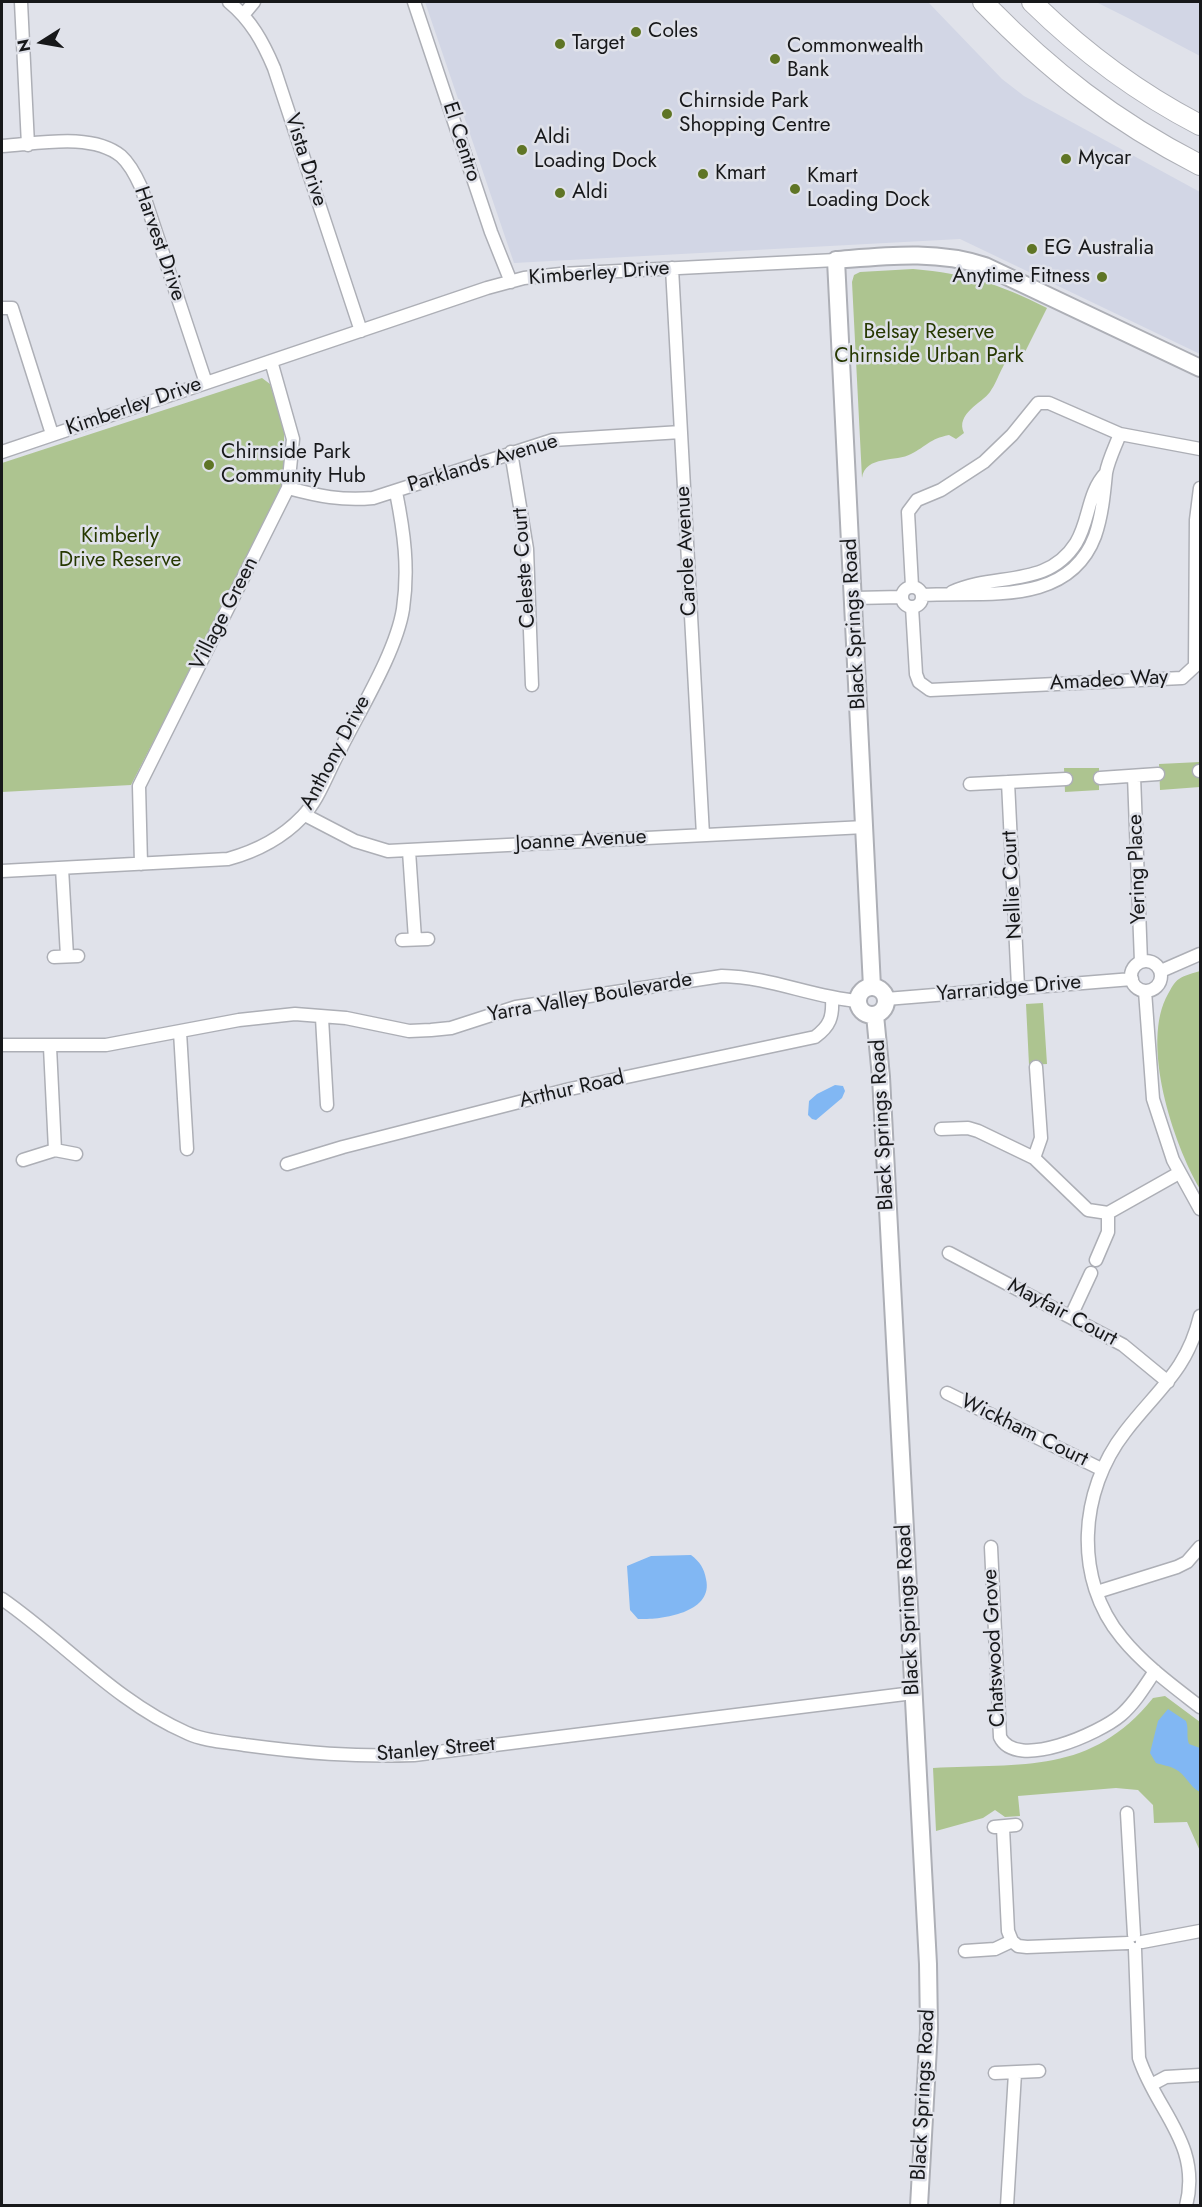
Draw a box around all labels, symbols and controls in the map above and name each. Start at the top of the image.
north arrow [12,12,72,72]
place label: Coles [648,19,698,45]
marker: Coles [629,25,643,39]
place label: Target [572,31,624,57]
place label: Commonwealth Bank [787,34,924,84]
text: N [11,37,36,54]
marker: Target [553,37,567,51]
marker: Commonwealth Bank [768,52,782,66]
place label: Chirnside Park Shopping Centre [679,89,831,139]
street label: El Centro [436,99,486,185]
marker: Chirnside Park Shopping Centre [660,107,674,121]
street label: Vista Drive [278,110,332,210]
place label: Aldi Loading Dock [534,125,657,175]
marker: Aldi Loading Dock [515,143,529,157]
place label: Mycar [1078,146,1131,172]
marker: Mycar [1059,152,1073,166]
place label: Kmart [715,161,766,187]
place label: Kmart Loading Dock [807,164,930,214]
marker: Kmart [696,167,710,181]
place label: Aldi [572,180,608,206]
marker: Kmart Loading Dock [788,182,802,196]
street label: Harvest Drive [128,184,190,304]
marker: Aldi [553,186,567,200]
place label: EG Australia [1044,236,1154,262]
marker: EG Australia [1025,242,1039,256]
street label: Kimberley Drive [528,257,670,291]
place label: Anytime Fitness [952,264,1090,290]
marker: Anytime Fitness [1095,270,1109,284]
park label: Belsay Reserve Chirnside Urban Park [834,320,1024,370]
street label: Kimberley Drive [63,372,205,442]
street label: Parklands Avenue [405,429,561,499]
place label: Chirnside Park Community Hub [221,440,366,490]
marker: Chirnside Park Community Hub [202,458,216,472]
street label: Carole Avenue [671,485,703,617]
street label: Celeste Court [508,507,542,629]
park label: Kimberly Drive Reserve [59,524,181,574]
street label: Black Springs Road [838,538,872,710]
street label: Village Green [186,553,264,675]
street label: Amadeo Way [1049,665,1169,697]
street label: Anthony Drive [295,692,377,814]
street label: Yering Place [1123,814,1153,924]
street label: Joanne Avenue [515,825,647,857]
street label: Nellie Court [998,830,1028,940]
street label: Yarra Valley Boulevarde [486,968,694,1028]
street label: Yarraridge Drive [936,970,1082,1008]
street label: Black Springs Road [866,1039,900,1211]
street label: Arthur Road [517,1066,627,1114]
street label: Mayfair Court [1003,1274,1121,1352]
street label: Wickham Court [956,1389,1092,1473]
street label: Black Springs Road [892,1524,926,1696]
street label: Chatswood Grove [978,1568,1012,1728]
street label: Stanley Street [376,1732,496,1768]
street label: Black Springs Road [907,2009,941,2181]

